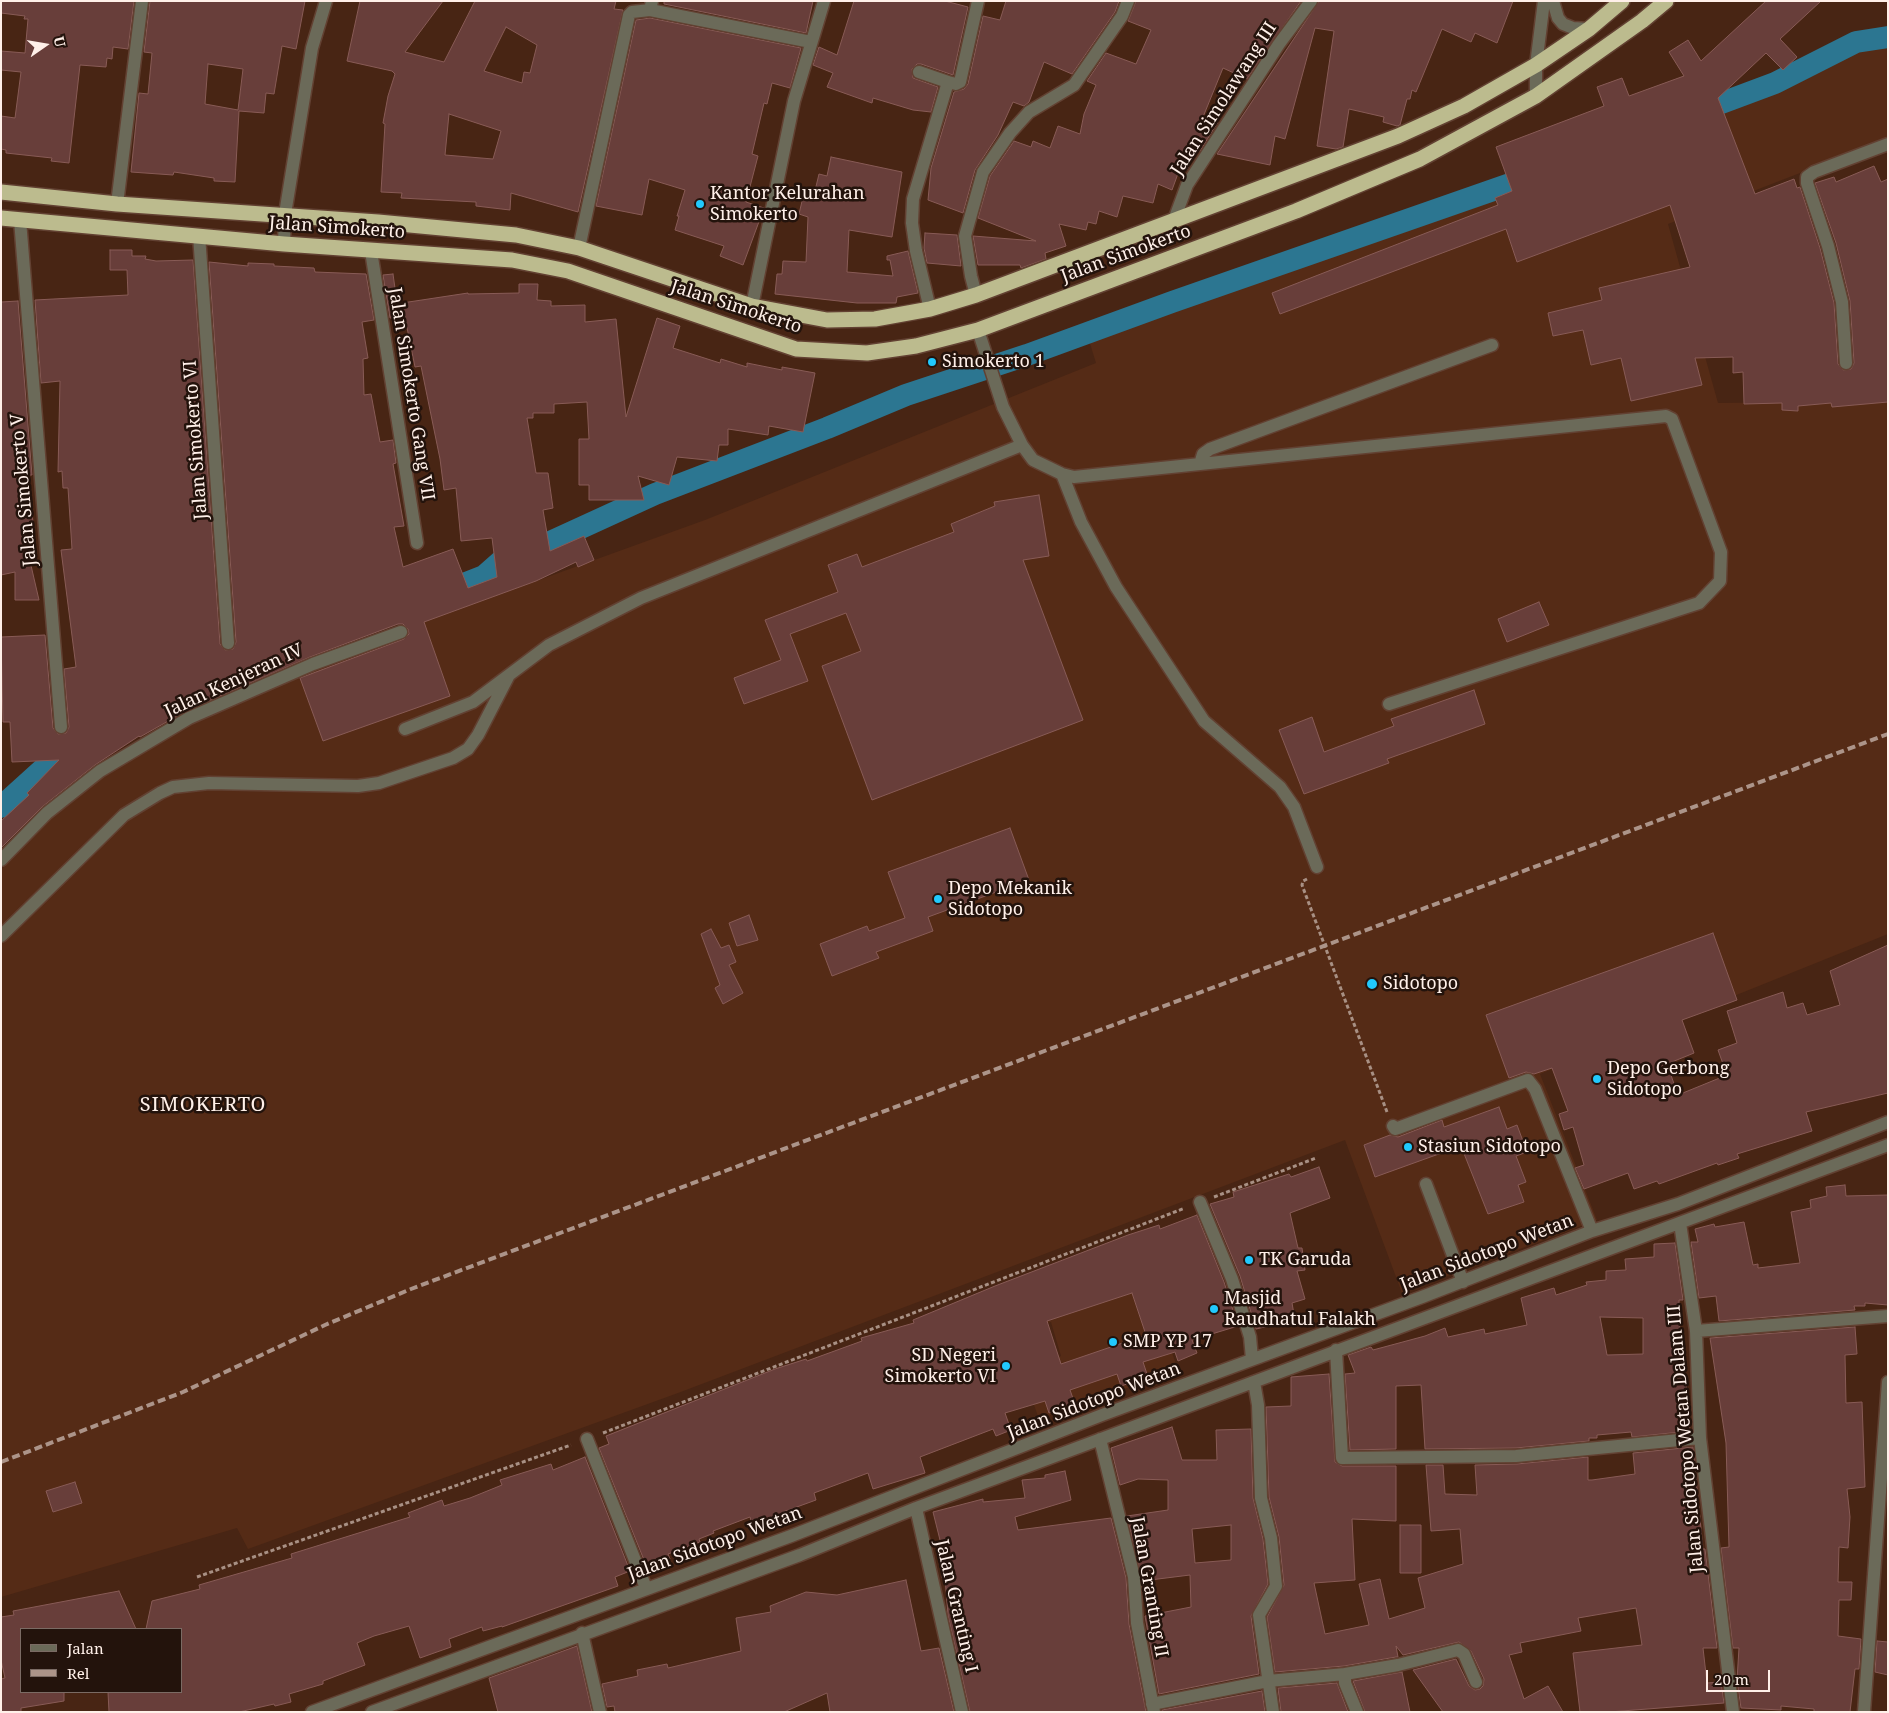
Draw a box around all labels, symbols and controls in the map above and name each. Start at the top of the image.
street label: Jalan Simolawang III [1166,18,1282,180]
north arrow [20,20,70,70]
text: U [50,34,71,49]
place label: Kantor Kelurahan Simokerto [710,183,865,225]
marker: Kantor Kelurahan Simokerto [694,198,706,210]
street label: Jalan Simokerto [268,212,406,244]
street label: Jalan Simokerto [1058,221,1194,287]
street label: Jalan Simokerto [668,276,804,338]
street label: Jalan Simokerto Gang VII [383,286,439,502]
place label: Simokerto 1 [942,351,1045,373]
marker: Simokerto 1 [926,356,938,368]
street label: Jalan Simokerto VI [180,359,212,521]
street label: Jalan Simokerto V [7,413,41,567]
street label: Jalan Kenjeran IV [161,639,307,723]
place label: Depo Mekanik Sidotopo [948,878,1072,921]
marker: Depo Mekanik Sidotopo [932,893,944,905]
place label: Sidotopo [1383,973,1458,995]
marker: Sidotopo [1365,977,1379,991]
place label: Depo Gerbong Sidotopo [1607,1058,1730,1100]
marker: Depo Gerbong Sidotopo [1591,1073,1603,1085]
district label: SIMOKERTO [139,1093,267,1117]
place label: Stasiun Sidotopo [1418,1136,1561,1158]
marker: Stasiun Sidotopo [1402,1141,1414,1153]
street label: Jalan Sidotopo Wetan [1397,1210,1577,1296]
place label: TK Garuda [1259,1249,1351,1271]
marker: TK Garuda [1243,1254,1255,1266]
place label: Masjid Raudhatul Falakh [1224,1288,1376,1330]
marker: Masjid Raudhatul Falakh [1208,1303,1220,1315]
street label: Jalan Sidotopo Wetan Dalam III [1664,1304,1708,1574]
place label: SMP YP 17 [1123,1331,1212,1353]
marker: SMP YP 17 [1107,1336,1119,1348]
place label: SD Negeri Simokerto VI [885,1345,996,1388]
street label: Jalan Sidotopo Wetan [1004,1358,1184,1444]
marker: SD Negeri Simokerto VI [1000,1360,1012,1372]
street label: Jalan Sidotopo Wetan [625,1502,805,1586]
street label: Jalan Granting II [1126,1515,1172,1659]
street label: Jalan Granting I [930,1537,982,1675]
legend [20,1628,182,1693]
text: Jalan [67,1638,104,1658]
scale bar [1709,1660,1773,1692]
text: Rel [67,1663,90,1683]
text: 20 m [1714,1669,1749,1689]

